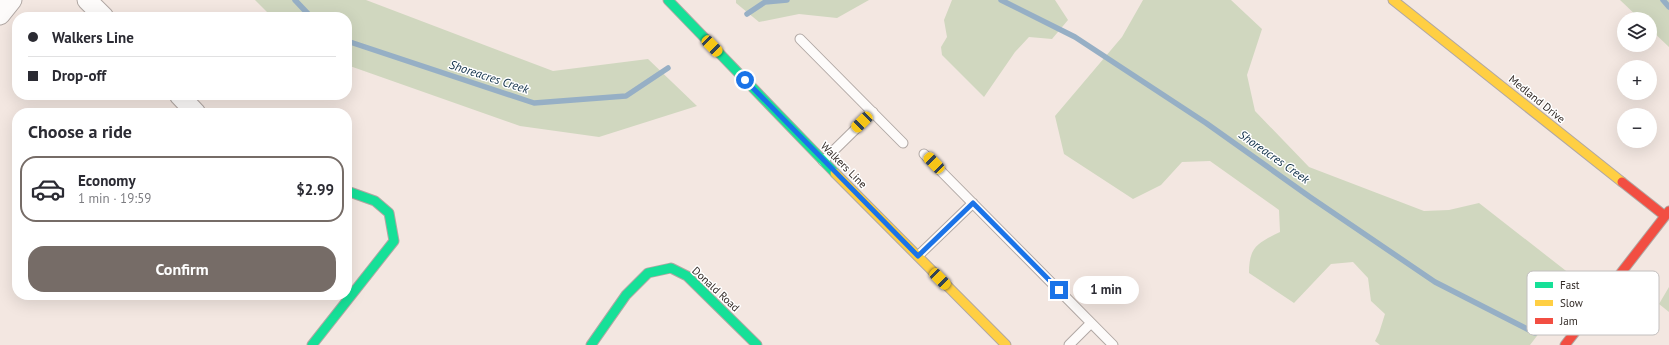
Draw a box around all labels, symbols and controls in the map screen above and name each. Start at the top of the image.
map controls [1617,12,1657,148]
button: layers [1617,12,1657,52]
text: Walkers Line [52,28,134,47]
car [699,33,725,59]
water label: Shoreacres Creek [447,57,531,97]
button: + [1617,60,1657,100]
text: Drop-off [52,66,106,85]
route start [736,71,754,89]
street label: Medland Drive [1506,72,1568,126]
button: − [1617,108,1657,148]
car [849,109,875,135]
text: Choose a ride [28,120,132,143]
water label: Shoreacres Creek [1236,127,1313,187]
street label: Walkers Line [818,139,870,191]
car [921,150,947,176]
icon: car [30,171,66,207]
text: Economy [78,171,136,190]
text: $2.99 [296,180,334,199]
text: 1 min · 19:59 [78,190,151,207]
button: Confirm [28,246,336,292]
street label: Donald Road [689,263,743,315]
car [927,266,953,292]
legend [1527,271,1659,335]
callout: 1 min [1073,276,1139,304]
text: Fast [1560,278,1580,292]
route end [1050,281,1068,299]
text: 1 min [1090,281,1122,298]
text: Slow [1560,296,1583,310]
text: Jam [1559,314,1578,328]

